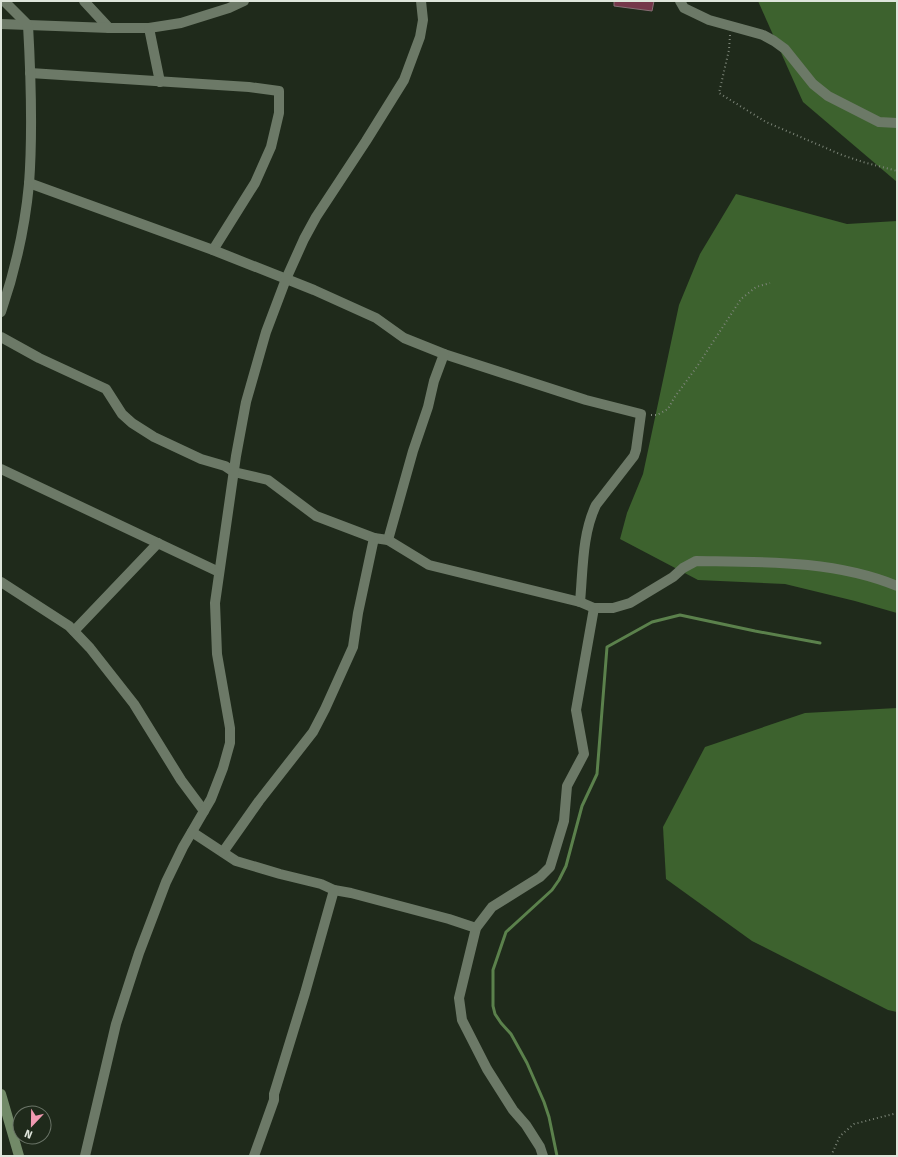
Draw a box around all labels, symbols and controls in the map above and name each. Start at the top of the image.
north arrow [12,1105,52,1145]
text: N [23,1126,34,1141]

